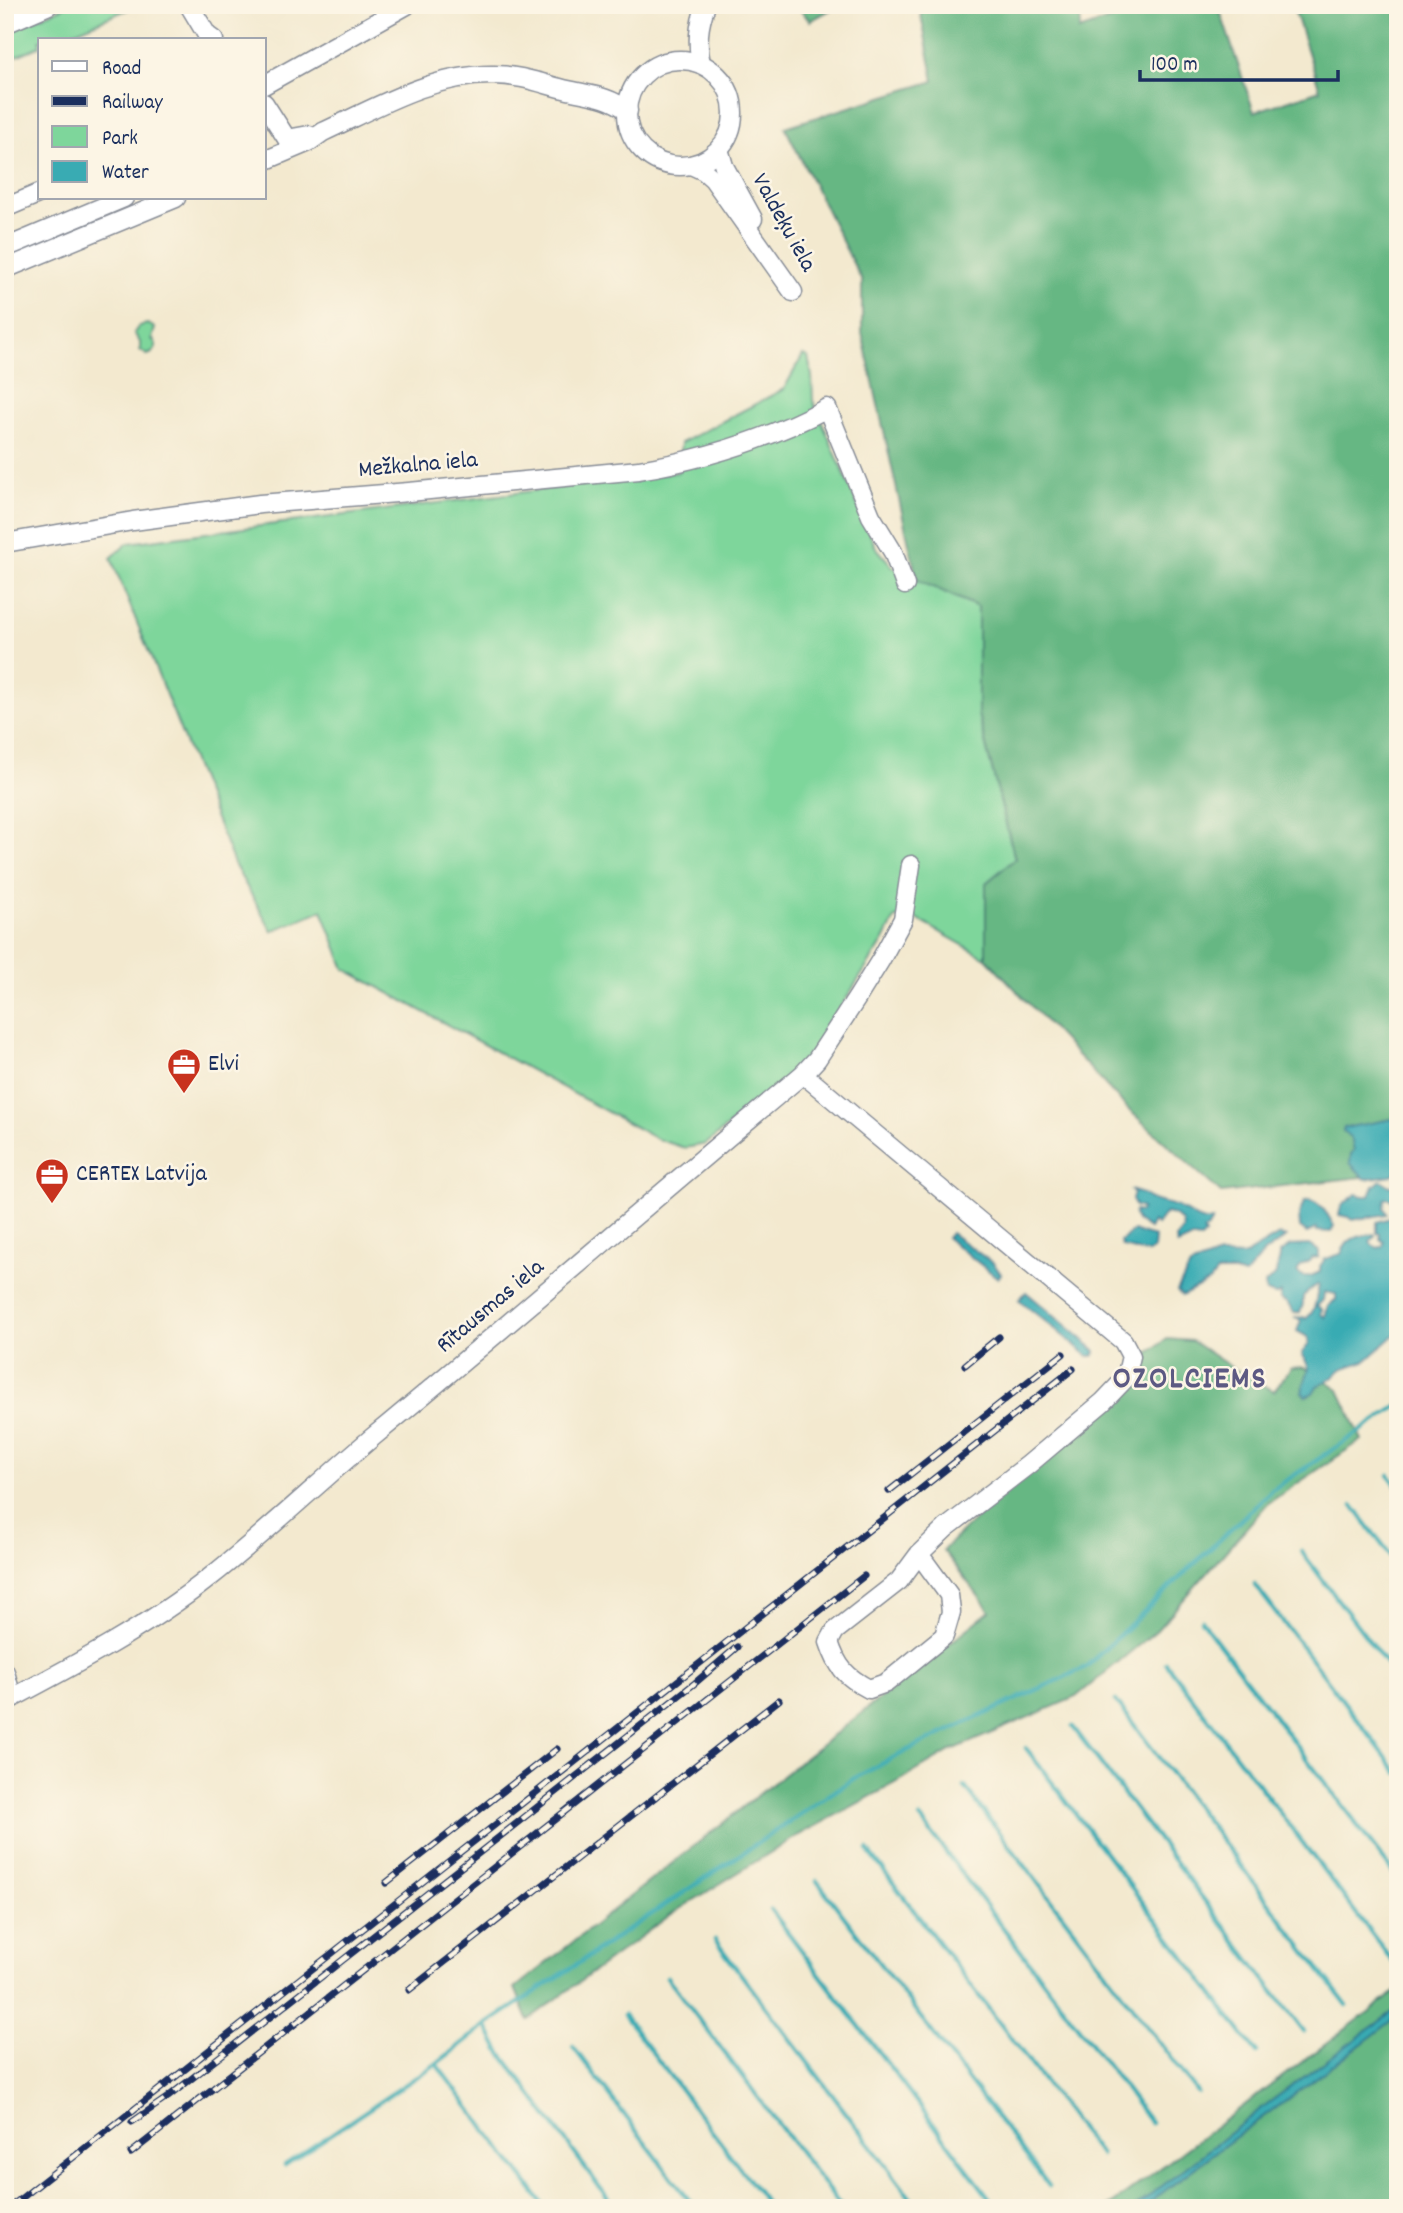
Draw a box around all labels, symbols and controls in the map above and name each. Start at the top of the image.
legend [38,38,266,200]
scale bar [1140,38,1338,82]
text: 100 m [1151,51,1198,81]
text: Road [102,55,141,85]
text: Railway [102,89,163,119]
text: Park [102,125,138,155]
text: Water [102,159,149,189]
street label: Valdeķu iela [742,168,824,279]
street label: Mežkalna iela [357,444,480,488]
office icon: Elvi [165,1046,203,1095]
place label: Elvi [208,1048,239,1082]
office icon: CERTEX Latvija [33,1156,71,1205]
place label: CERTEX Latvija [76,1158,208,1192]
street label: Rītausmas iela [430,1251,553,1362]
district label: OZOLCIEMS [1112,1358,1268,1404]

